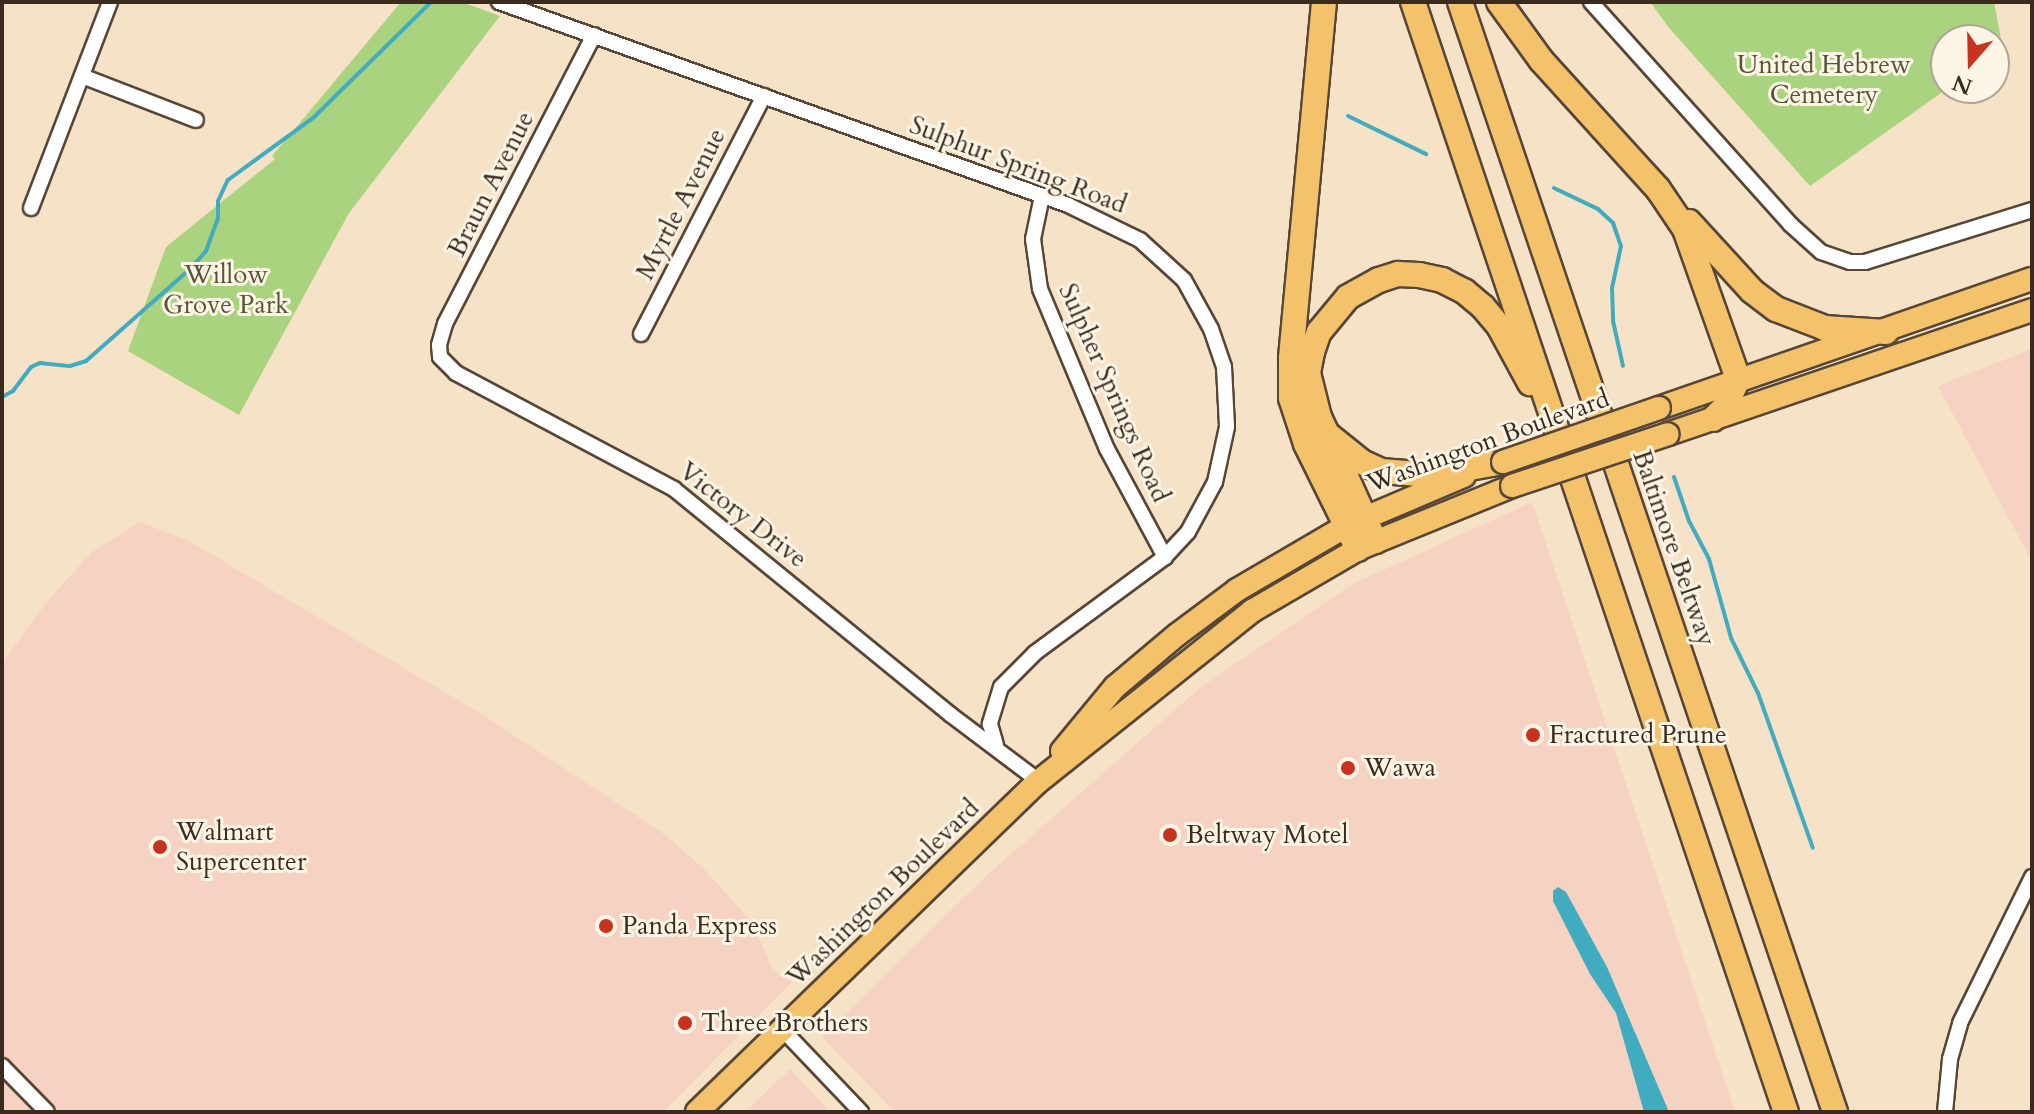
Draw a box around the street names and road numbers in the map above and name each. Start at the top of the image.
street label: Braun Avenue [441,106,541,262]
street label: Sulphur Spring Road [905,109,1131,221]
street label: Myrtle Avenue [630,123,732,285]
street label: Sulpher Springs Road [1052,279,1176,507]
street label: Washington Boulevard [1363,383,1613,499]
street label: Baltimore Beltway [1626,446,1722,650]
street label: Victory Drive [673,455,813,575]
street label: Washington Boulevard [780,793,986,993]

